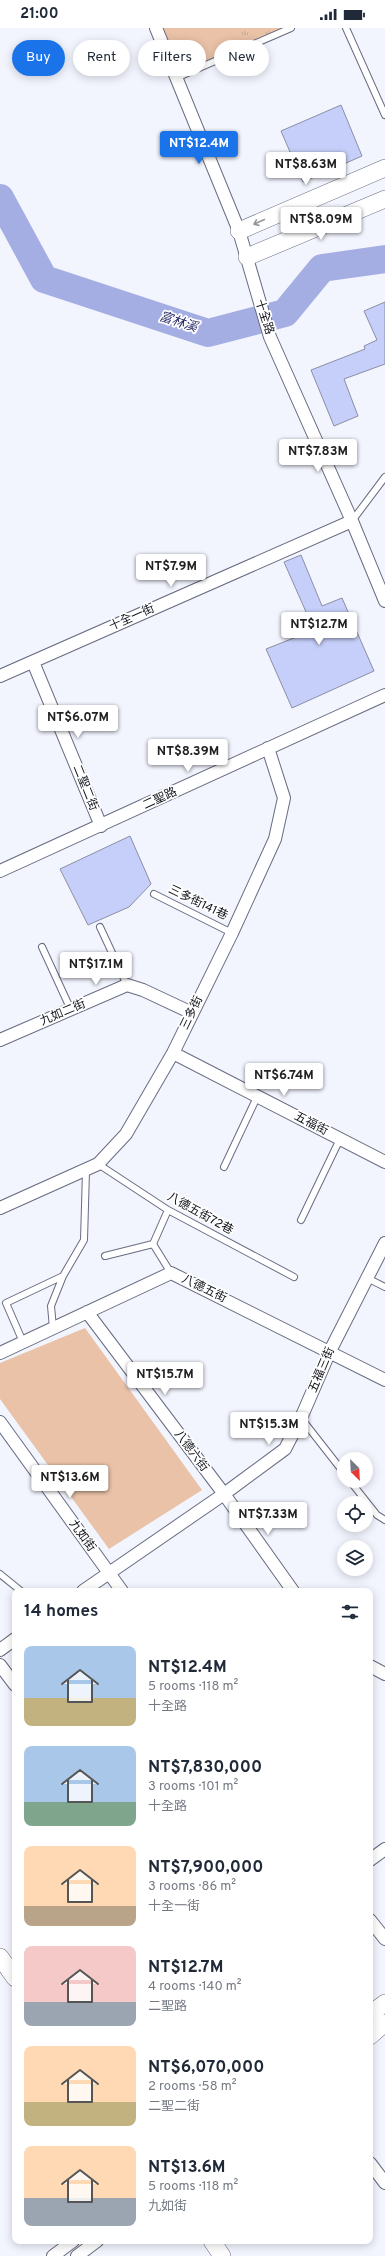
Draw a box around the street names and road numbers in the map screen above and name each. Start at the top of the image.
street label: 十全路 [251,297,277,337]
street label: 十全一街 [107,601,157,635]
street label: 二聖二街 [69,763,101,813]
street label: 二聖路 [140,784,180,814]
street label: 三多街141巷 [166,882,230,924]
street label: 三多街 [177,993,207,1033]
street label: 九如二街 [38,996,88,1030]
street label: 五福街 [291,1109,331,1139]
street label: 八德五街72巷 [164,1189,236,1239]
street label: 八德五街 [179,1271,229,1307]
street label: 五福三街 [305,1345,339,1395]
street label: 八德六街 [170,1427,212,1475]
street label: 九如街 [65,1517,99,1555]

